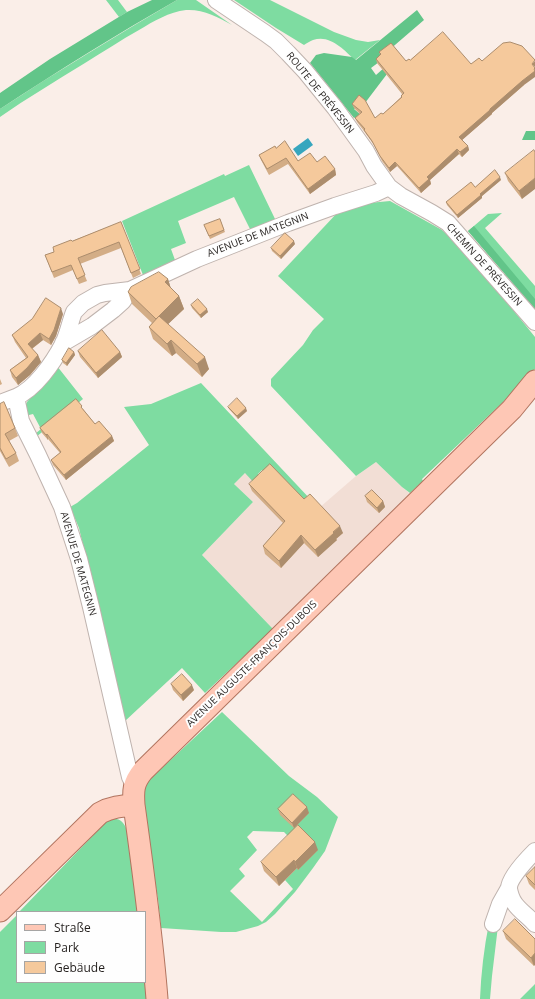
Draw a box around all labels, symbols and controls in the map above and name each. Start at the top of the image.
street label: ROUTE DE PRÉVESSIN [284,50,356,136]
street label: AVENUE DE MATEGNIN [206,210,310,260]
street label: CHEMIN DE PRÉVESSIN [444,221,524,309]
street label: AVENUE DE MATEGNIN [57,511,99,617]
street label: AVENUE AUGUSTE-FRANÇOIS-DUBOIS [184,598,320,730]
legend [16,911,146,983]
text: Straße [54,919,91,936]
text: Park [54,939,79,956]
text: Gebäude [54,959,105,976]

